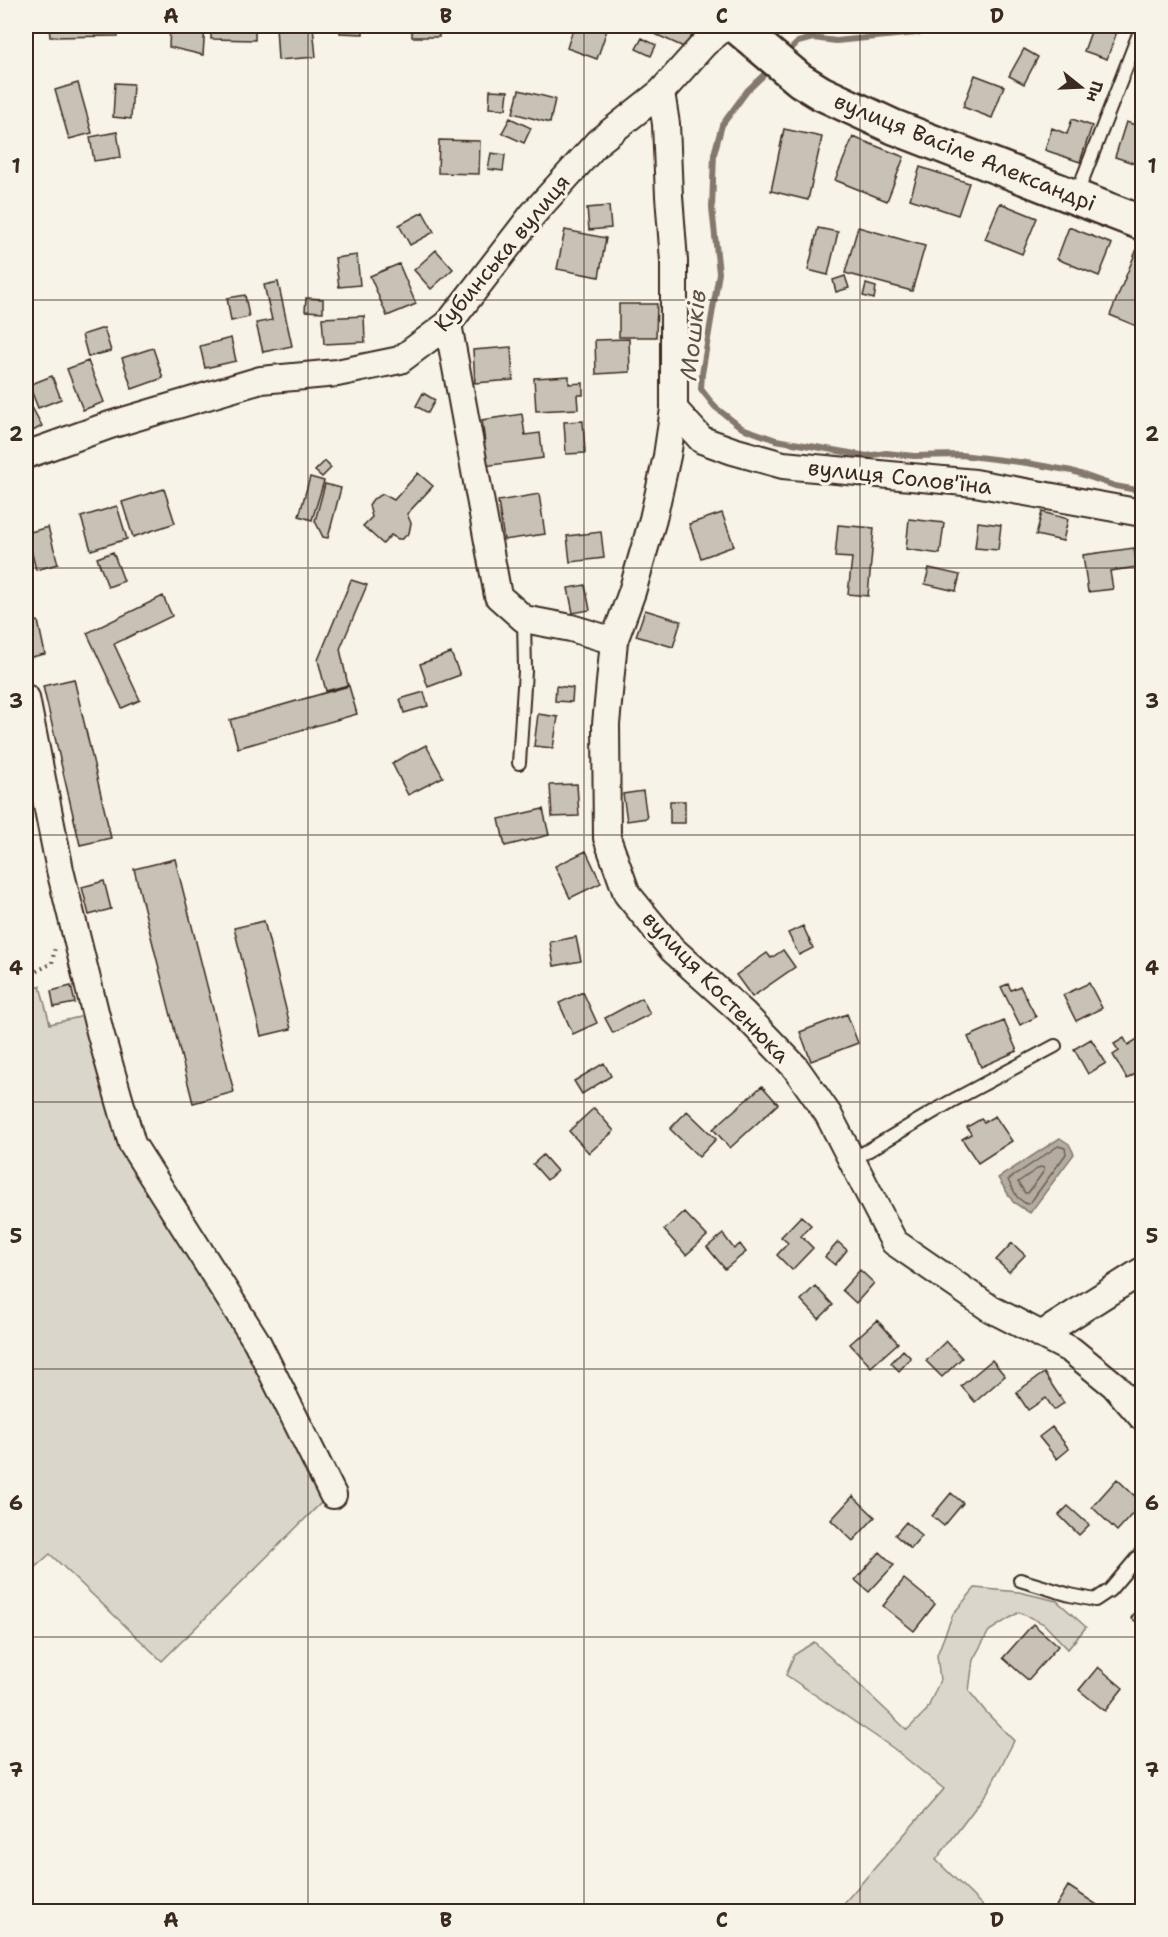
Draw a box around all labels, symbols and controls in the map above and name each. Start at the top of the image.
text: A [163,3,179,29]
text: B [440,3,452,29]
text: C [716,3,728,29]
text: D [990,3,1004,29]
north arrow [1051,57,1111,117]
text: Пн [1082,78,1108,105]
street label: вулиця Васіле Александрі [830,86,1100,218]
text: 1 [11,153,21,179]
text: 1 [1147,153,1157,179]
street label: Кубинська вулиця [428,168,576,338]
water label: Мошків [672,288,714,382]
text: 2 [9,421,23,447]
text: 2 [1145,421,1159,447]
street label: вулиця Солов'їна [807,453,994,501]
text: 3 [9,688,23,714]
text: 3 [1145,688,1159,714]
street label: вулиця Костенюка [636,905,796,1069]
text: 4 [9,955,23,981]
text: 4 [1145,955,1159,981]
text: 5 [10,1223,22,1249]
text: 5 [1146,1223,1158,1249]
text: 6 [9,1490,23,1516]
text: 6 [1145,1490,1159,1516]
text: 7 [9,1757,23,1783]
text: 7 [1145,1757,1159,1783]
text: A [163,1907,179,1933]
text: B [440,1907,452,1933]
text: C [716,1907,728,1933]
text: D [990,1907,1004,1933]

